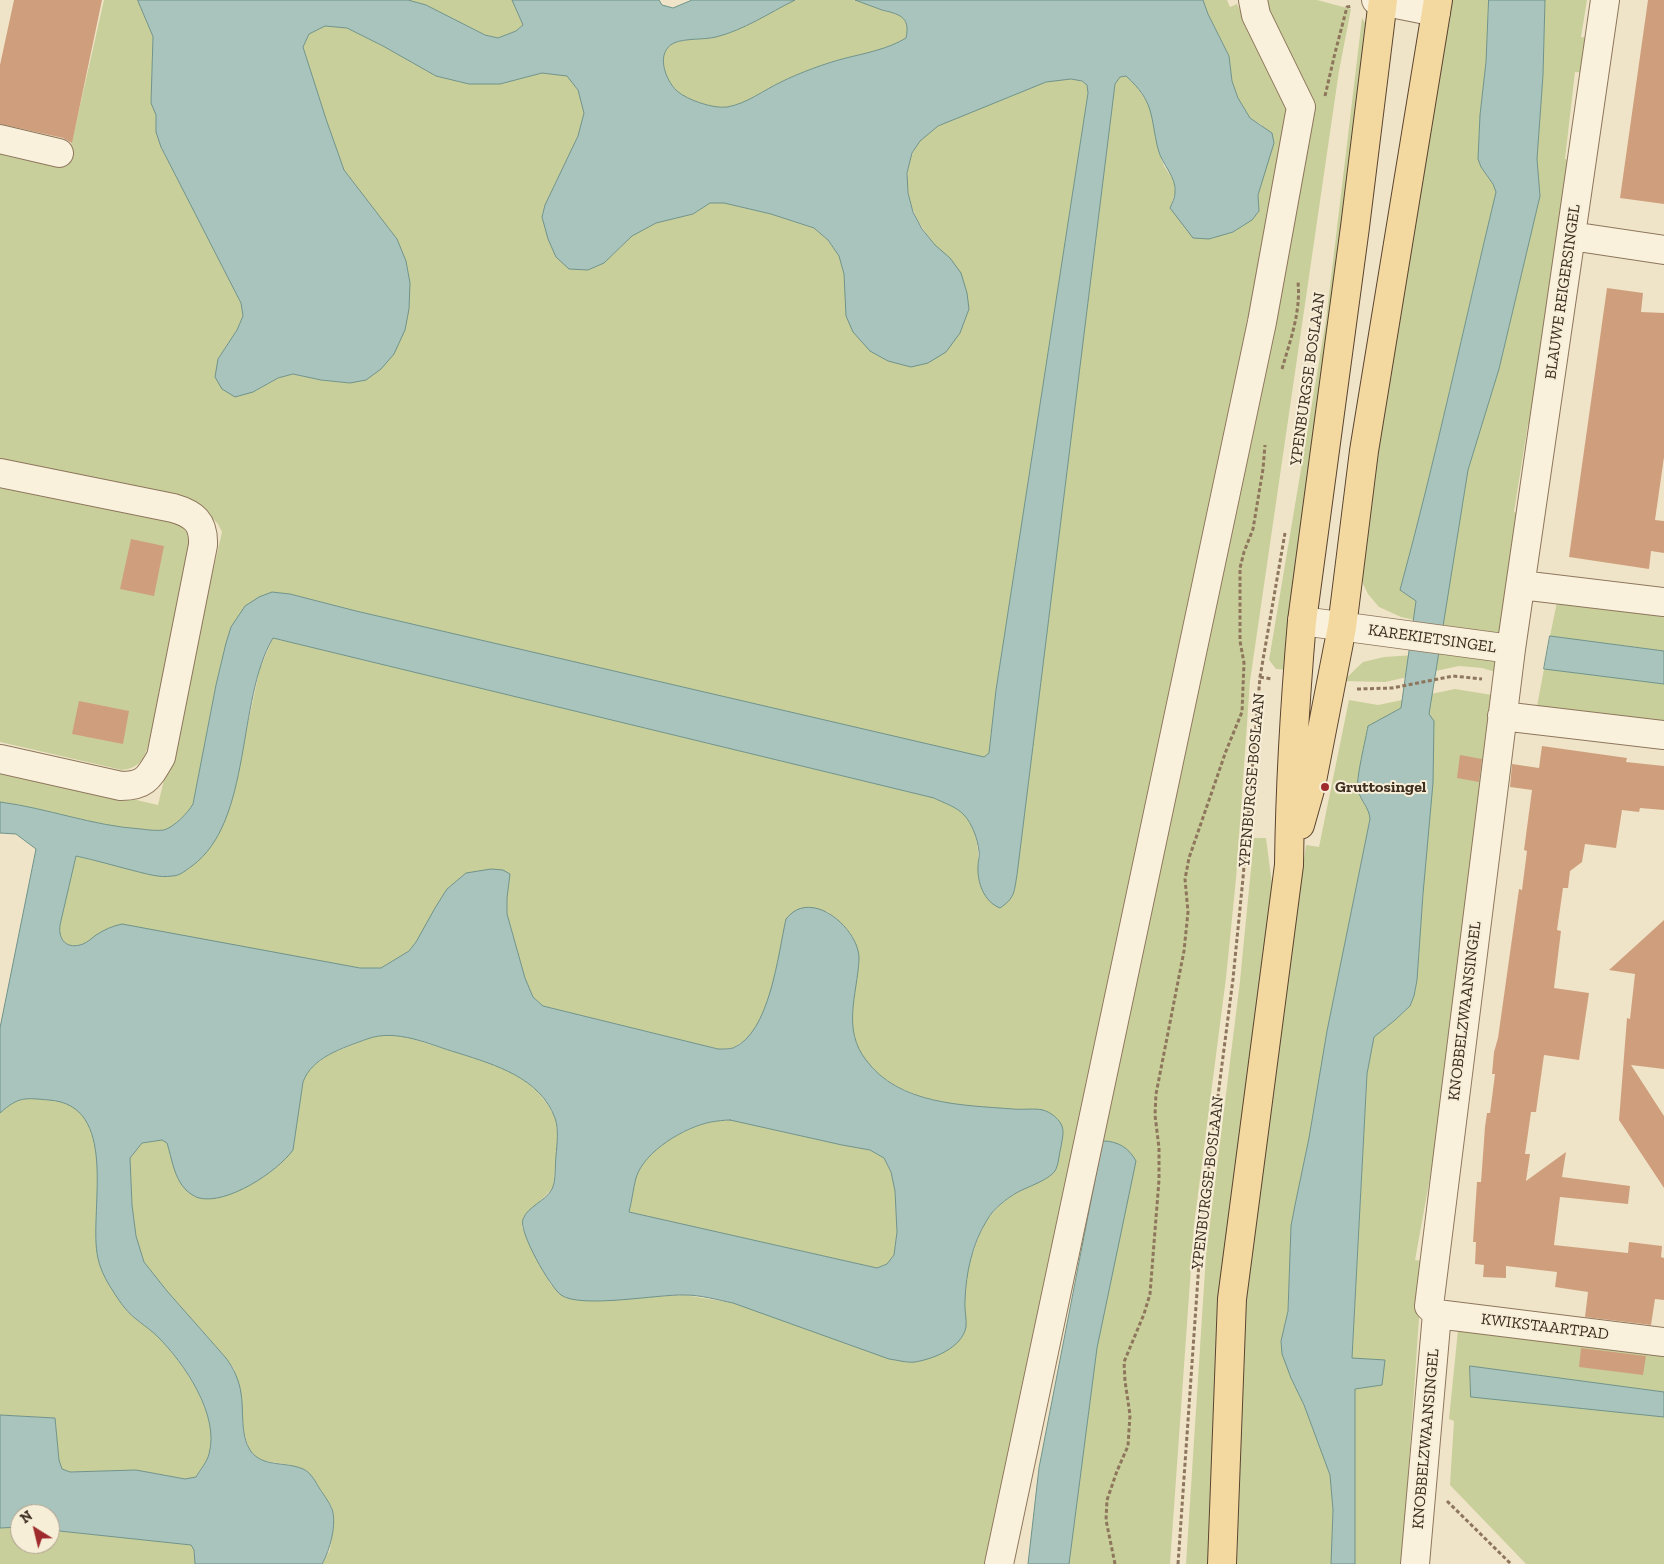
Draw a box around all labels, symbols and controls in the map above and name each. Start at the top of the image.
street label: BLAUWE REIGERSINGEL [1541,203,1585,381]
street label: YPENBURGSE BOSLAAN [1286,291,1330,467]
street label: KAREKIETSINGEL [1367,621,1497,657]
street label: YPENBURGSE BOSLAAN [1235,692,1269,868]
place label: Gruttosingel [1335,777,1426,797]
marker: Gruttosingel [1319,781,1331,793]
street label: KNOBBELZWAANSINGEL [1444,920,1486,1102]
street label: YPENBURGSE BOSLAAN [1188,1095,1228,1271]
street label: KWIKSTAARTPAD [1480,1310,1610,1344]
street label: KNOBBELZWAANSINGEL [1409,1348,1443,1530]
north arrow [10,1504,60,1554]
text: N [17,1507,36,1527]

